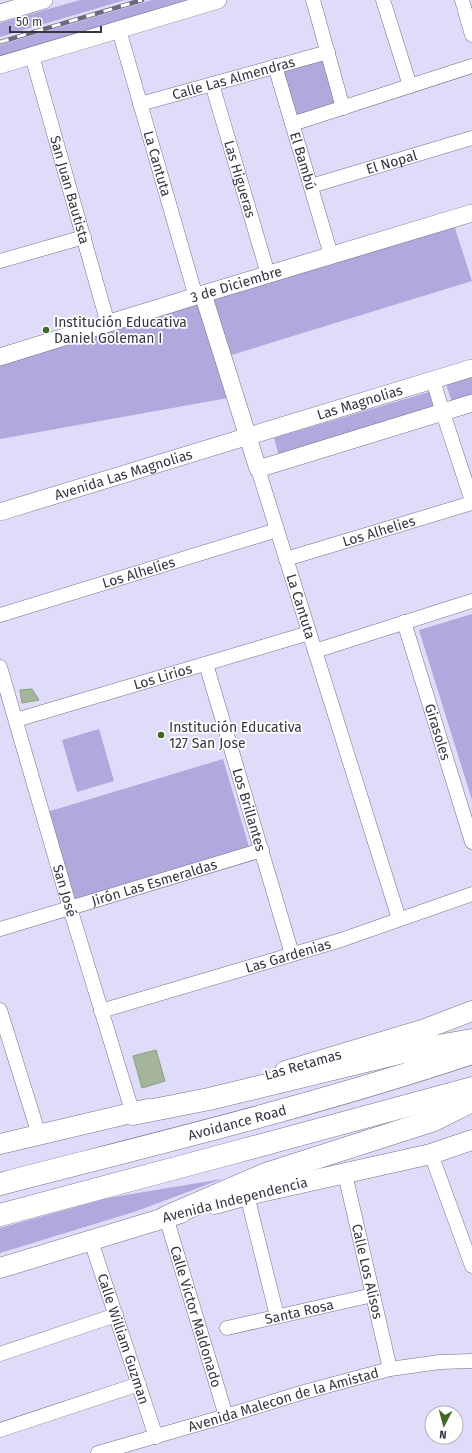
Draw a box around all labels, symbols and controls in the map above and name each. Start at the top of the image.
scale bar [10,8,101,34]
text: 50 m [16,15,42,29]
street label: Calle Las Almendras [170,53,297,103]
street label: La Cantuta [140,129,175,198]
street label: El Bambú [286,130,320,192]
street label: San Juan Bautista [47,134,93,246]
street label: Las Higueras [221,138,260,220]
street label: El Nopal [364,146,419,178]
street label: 3 de Diciembre [188,262,284,306]
place label: Institución Educativa Daniel Goleman I [54,314,187,347]
marker: Institución Educativa Daniel Goleman I [41,325,51,335]
street label: Las Magnolias [315,381,405,423]
street label: Avenida Las Magnolias [52,445,195,503]
street label: Los Alhelies [340,512,418,550]
street label: Los Alhelíes [100,553,178,592]
street label: La Cantuta [283,572,319,641]
street label: Los Lirios [131,660,194,693]
street label: Girasoles [421,702,455,763]
place label: Institución Educativa 127 San Jose [169,719,302,752]
marker: Institución Educativa 127 San Jose [156,730,166,740]
street label: Los Brillantes [229,766,270,854]
street label: Jirón Las Esmeraldas [89,855,219,909]
street label: San José [49,863,81,919]
street label: Las Gardenias [243,935,333,976]
street label: Las Retamas [263,1046,344,1084]
street label: Avoidance Road [186,1101,288,1144]
street label: Avenida Independencia [161,1174,309,1226]
street label: Calle Los Alisos [348,1222,387,1321]
street label: Calle Victor Maldonado [167,1244,225,1389]
street label: Calle William Guzman [94,1271,153,1406]
street label: Santa Rosa [263,1296,335,1328]
street label: Avenida Malecon de la Amistad [186,1364,381,1435]
north arrow [424,1405,464,1445]
text: N [439,1428,447,1441]

